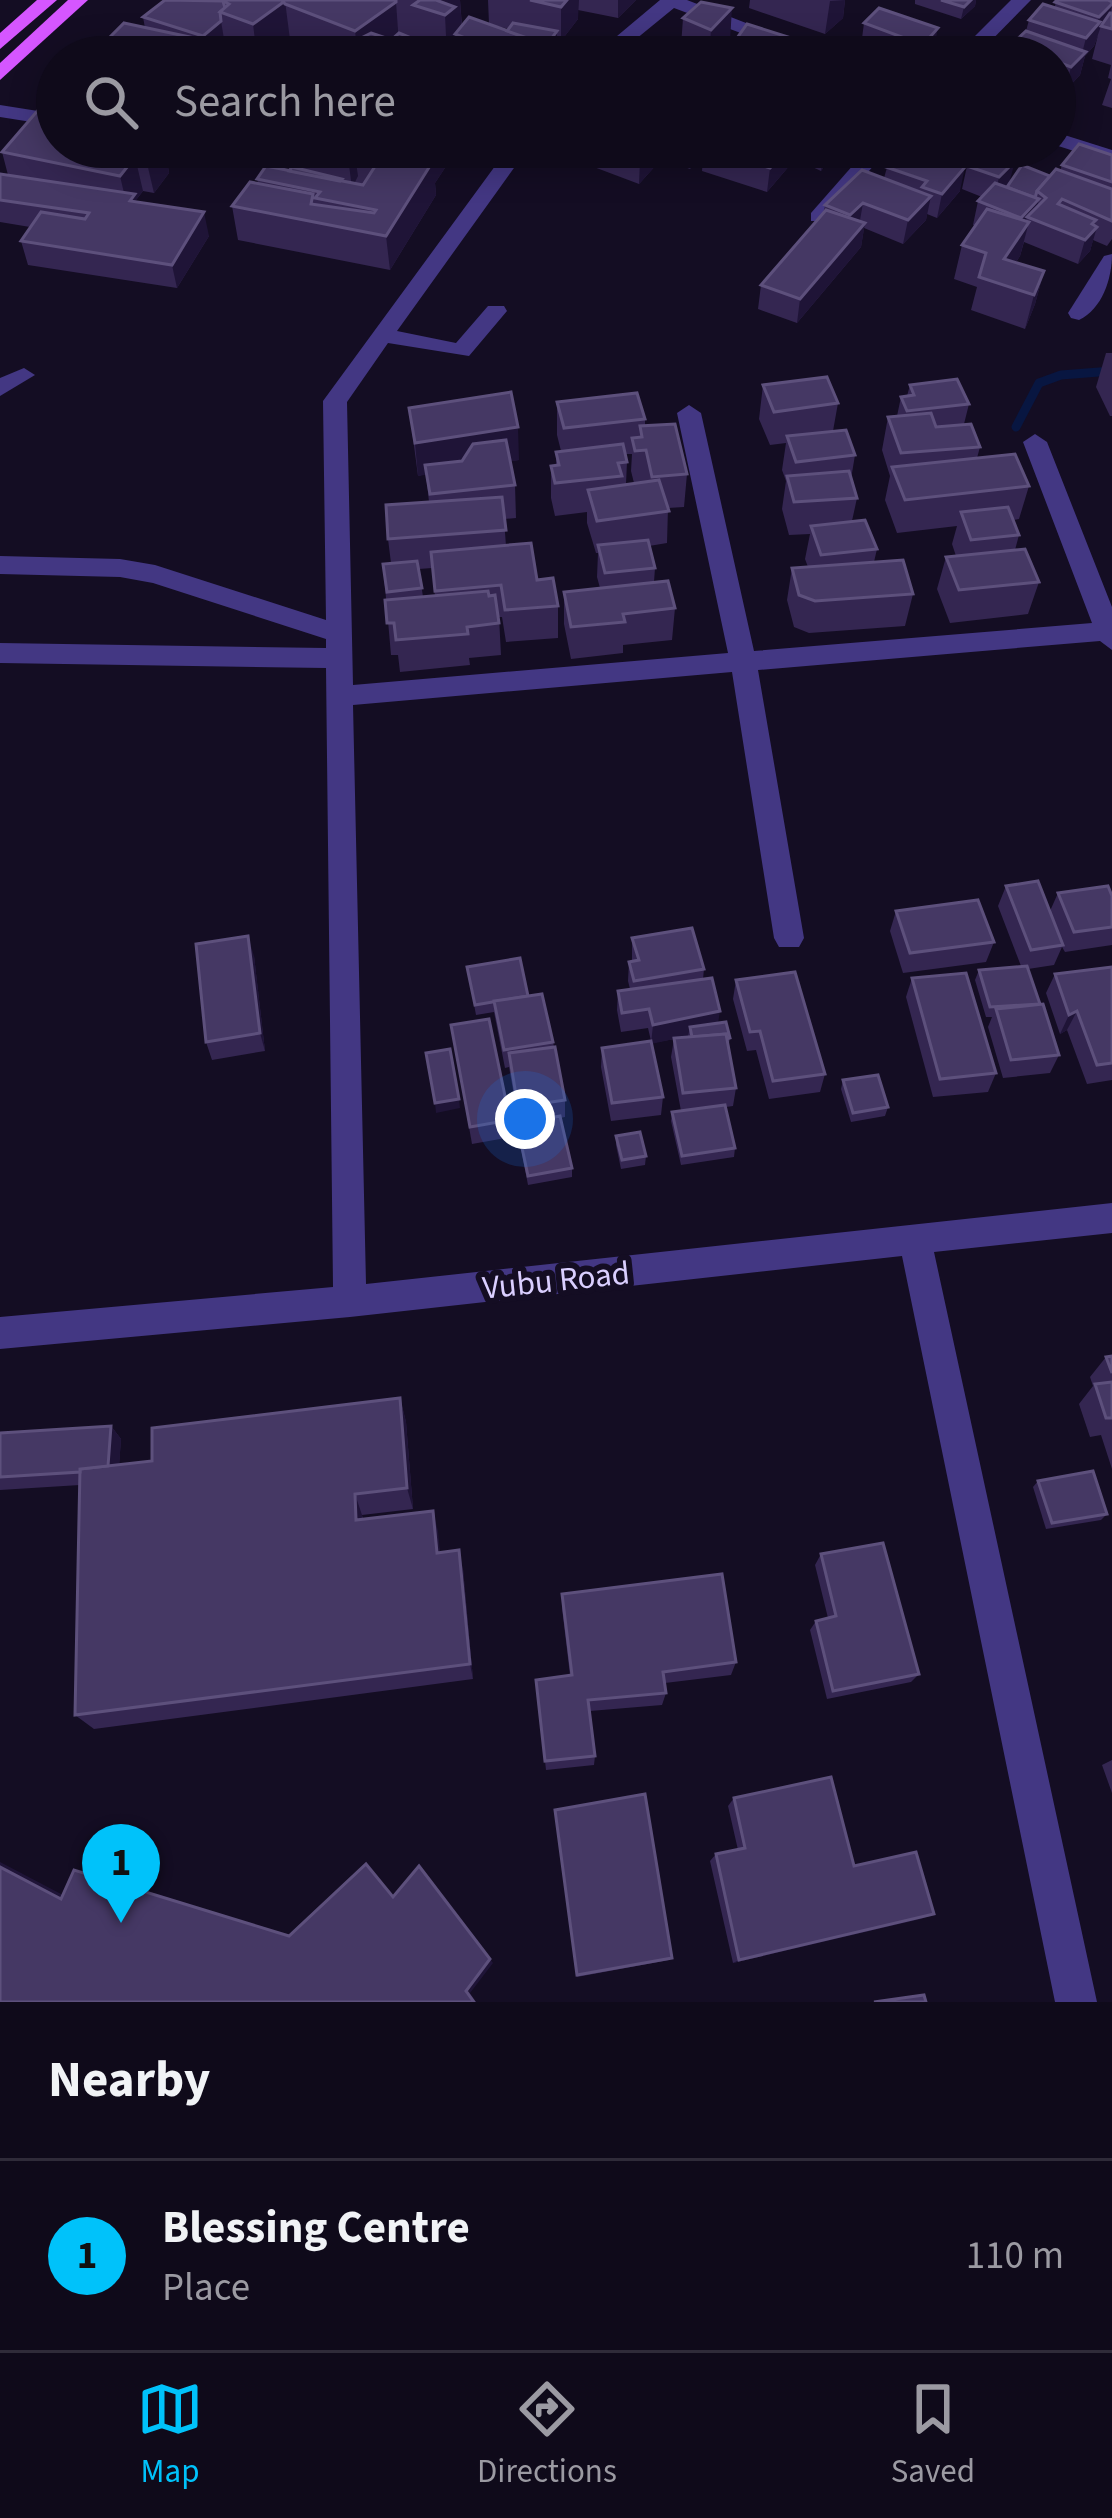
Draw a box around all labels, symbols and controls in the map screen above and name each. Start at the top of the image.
search box [36,36,1076,168]
icon: search [78,69,144,135]
text: Search here [174,70,396,134]
your location [495,1089,555,1149]
street label: Vubu Road [480,1249,632,1312]
pin: 1 [82,1824,160,1923]
text: Nearby [48,2044,210,2116]
text: Blessing Centre [162,2196,470,2260]
text: 1 [77,2228,97,2284]
text: 110 m [966,2228,1064,2284]
text: Place [162,2260,250,2316]
tab: Map [137,2376,203,2495]
tab: Directions [477,2376,617,2495]
tab: Saved [891,2376,975,2495]

